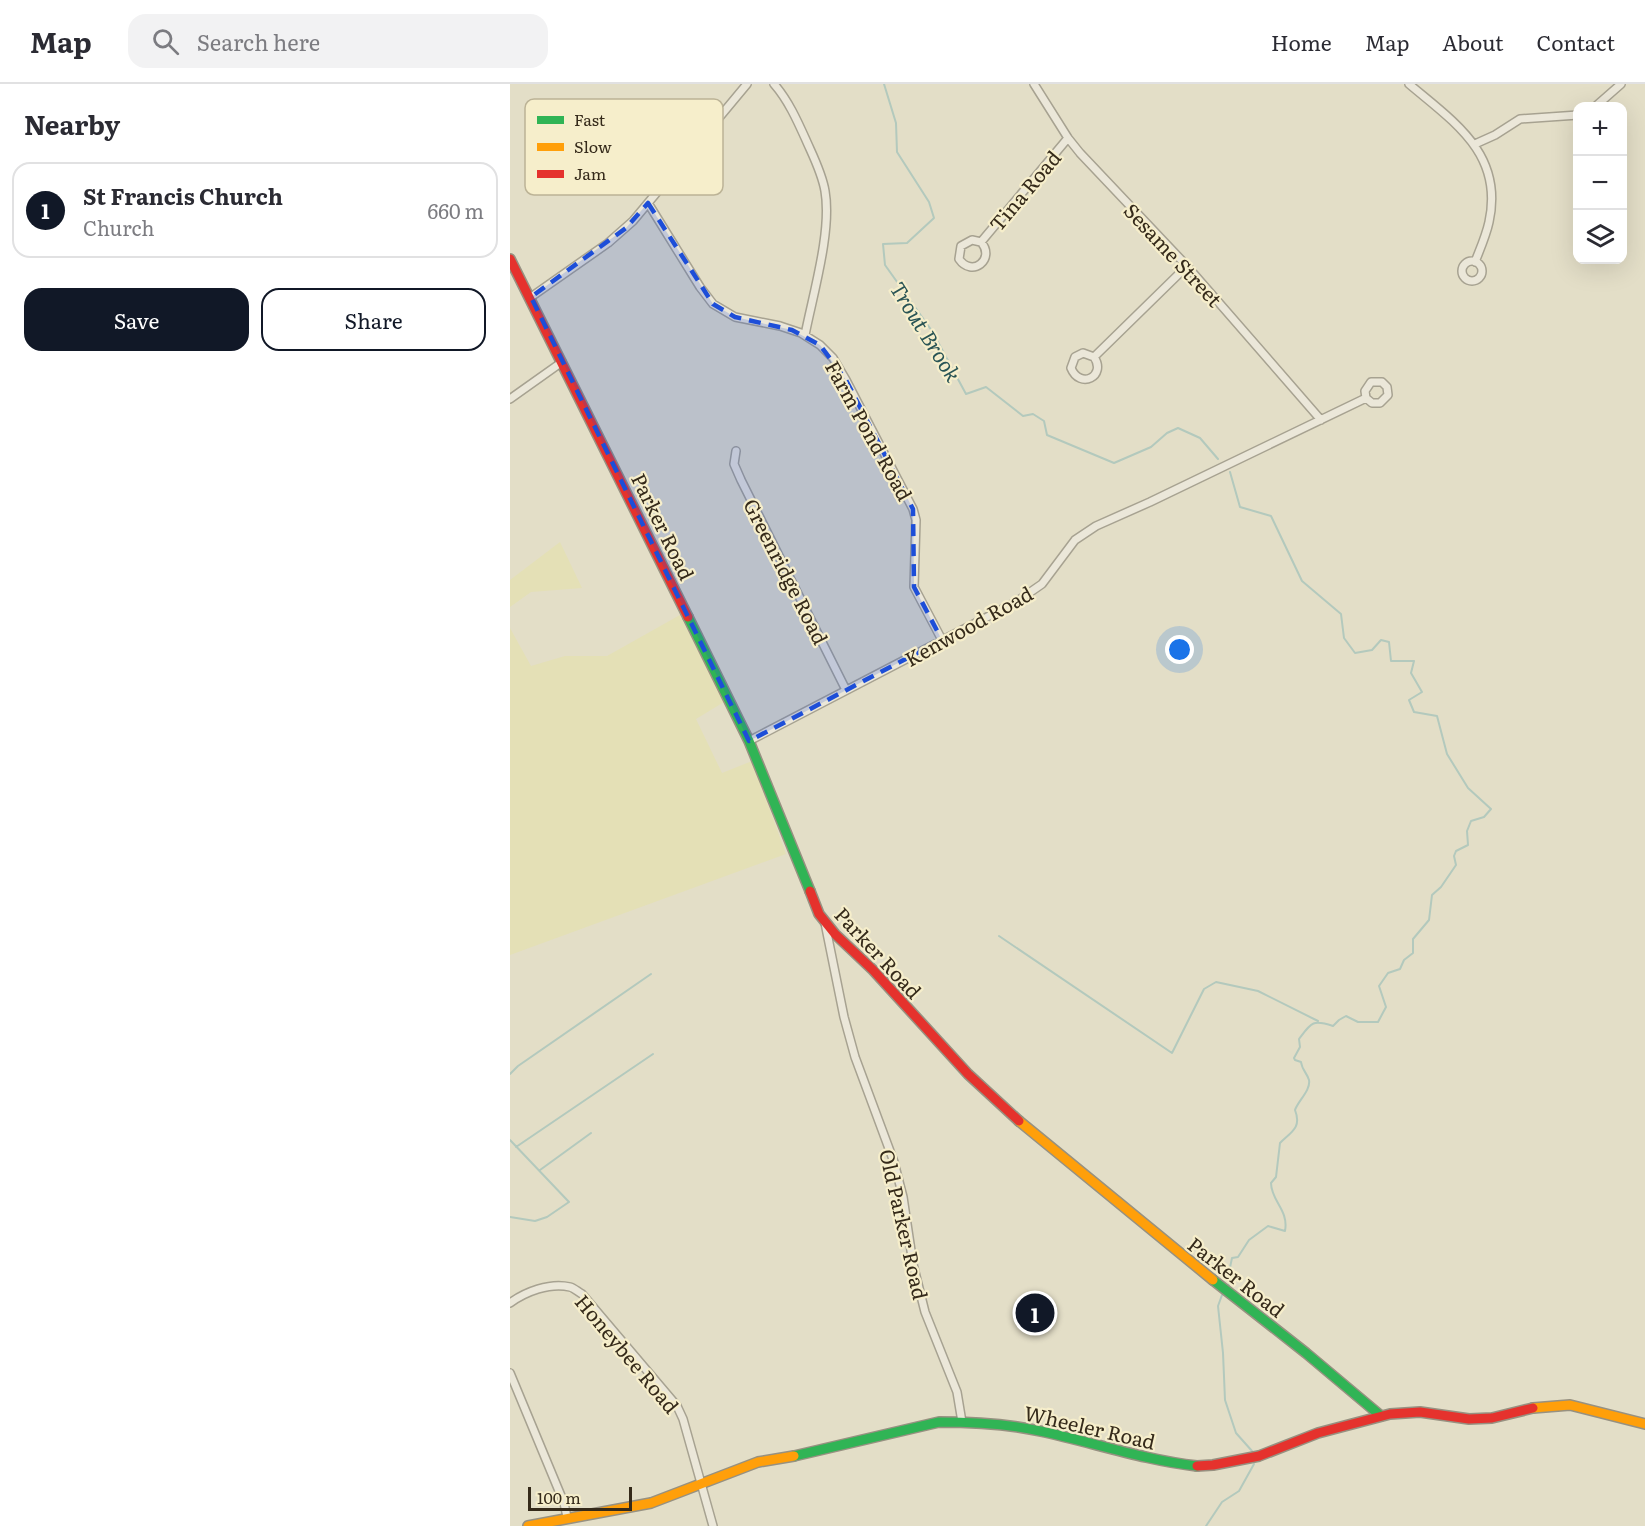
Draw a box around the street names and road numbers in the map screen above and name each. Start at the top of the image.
street label: Tina Road [981,143,1067,237]
street label: Sesame Street [1118,195,1230,313]
street label: Farm Pond Road [819,354,921,506]
street label: Parker Road [625,467,703,585]
street label: Greenridge Road [737,493,837,649]
street label: Kenwood Road [898,577,1038,673]
street label: Parker Road [829,899,929,1005]
street label: Old Parker Road [873,1146,937,1302]
street label: Parker Road [1182,1229,1292,1323]
street label: Honeybee Road [569,1287,687,1419]
street label: Wheeler Road [1021,1396,1159,1456]

